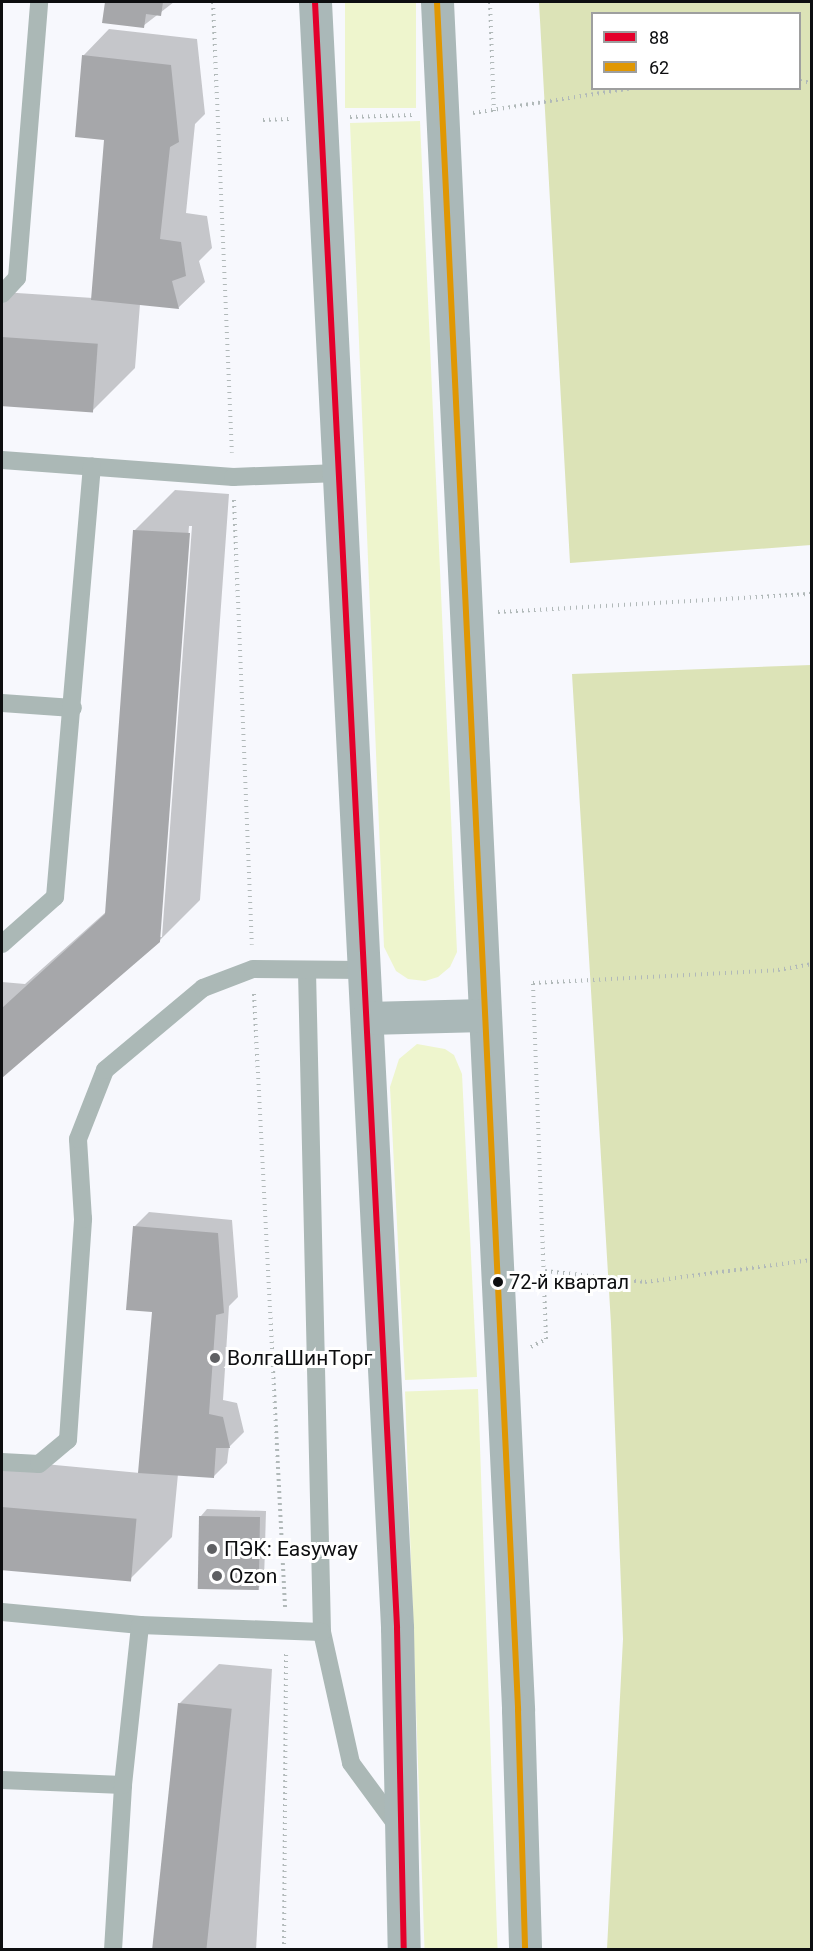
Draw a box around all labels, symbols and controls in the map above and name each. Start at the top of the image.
legend [591,12,801,90]
text: 88 [649,27,669,48]
text: 62 [649,57,669,78]
place label: 72-й квартал [509,1270,629,1294]
marker: 72-й квартал [492,1276,504,1288]
place label: ВолгаШинТорг [227,1345,372,1371]
marker: ВолгаШинТорг [208,1351,222,1365]
place label: ПЭК: Easyway [224,1536,358,1562]
marker: ПЭК: Easyway [205,1542,219,1556]
place label: Ozon [229,1563,277,1589]
marker: Ozon [210,1569,224,1583]

